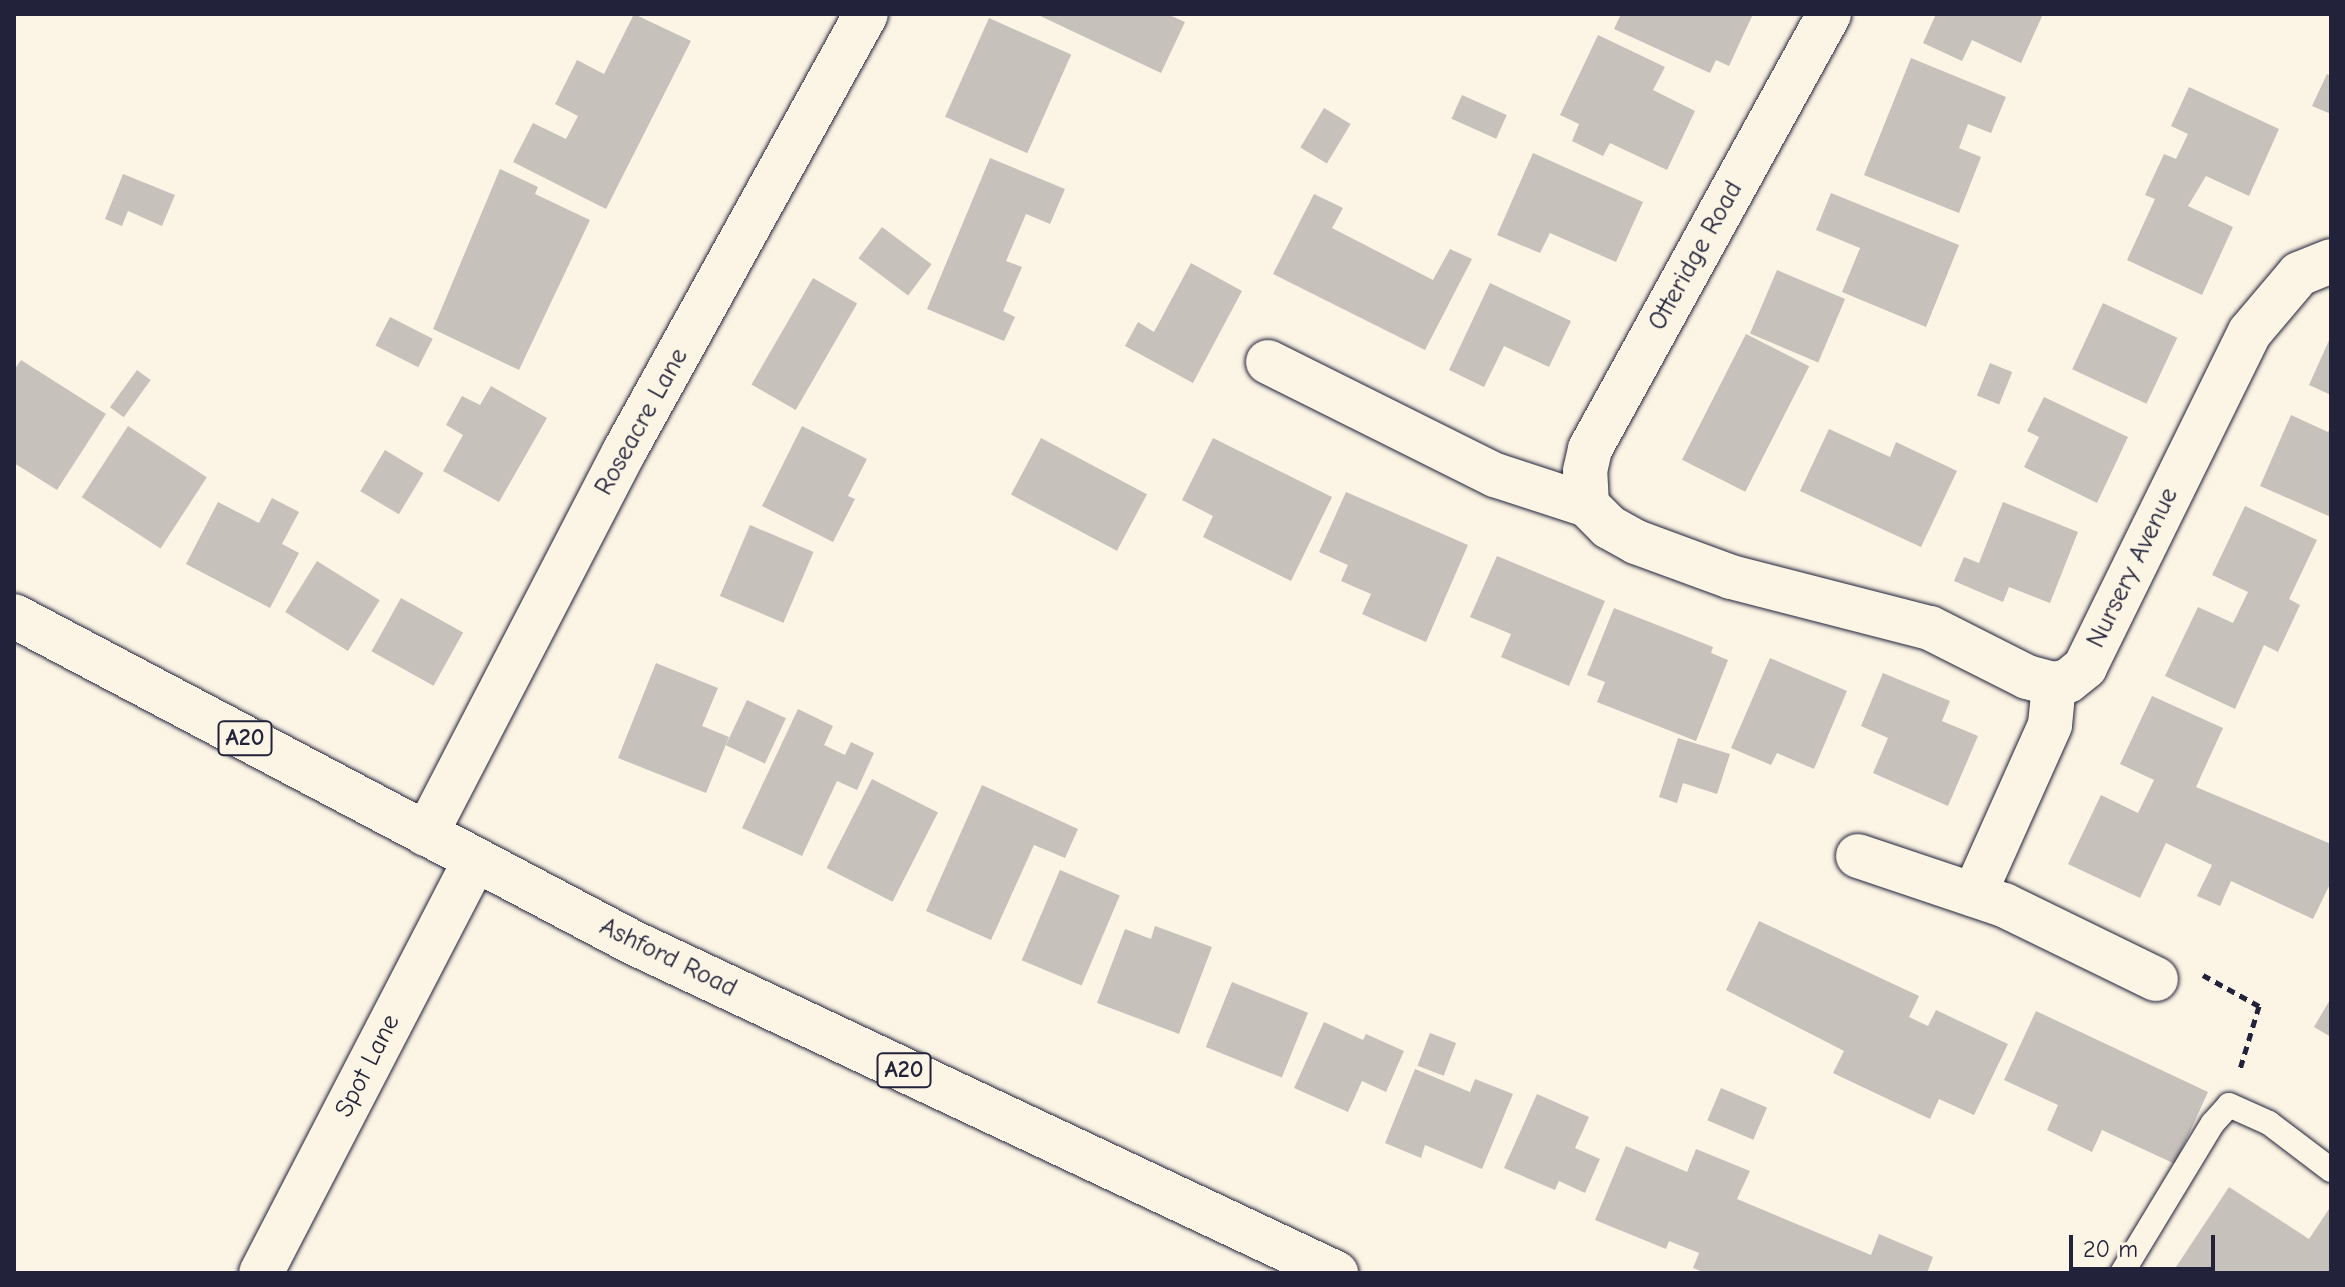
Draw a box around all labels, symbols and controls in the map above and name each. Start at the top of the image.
street label: Otteridge Road [1642,176,1750,336]
street label: Roseacre Lane [589,343,695,501]
street label: Nursery Avenue [2081,483,2185,653]
road number: A20 [217,718,273,758]
street label: Ashford Road [594,911,742,1005]
street label: Spot Lane [329,1009,407,1123]
road number: A20 [876,1050,932,1090]
scale bar [2073,1219,2219,1269]
text: 20 m [2083,1235,2138,1263]

